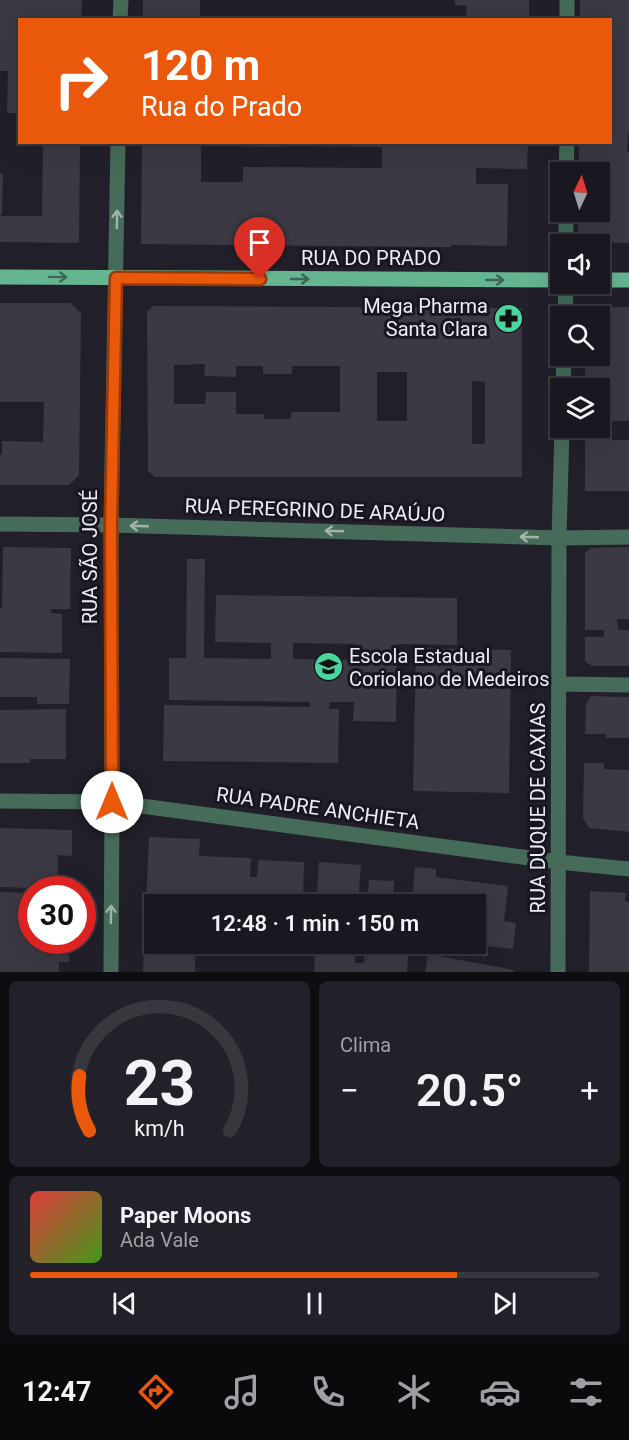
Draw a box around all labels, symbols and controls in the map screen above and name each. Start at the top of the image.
text: 120 m [141,41,260,90]
icon: right [42,42,120,120]
text: Rua do Prado [141,91,302,123]
north arrow [550,162,610,222]
map controls [550,162,610,438]
one-way arrow [111,210,123,230]
pin [234,217,285,279]
icon: arrive [243,226,276,259]
button: sound [550,234,610,294]
street label: RUA DO PRADO [301,246,441,270]
one-way arrow [47,271,67,283]
one-way arrow [290,273,310,285]
one-way arrow [485,274,505,286]
place label: Mega Pharma Santa Clara [363,294,488,341]
pharmacy icon: Mega Pharma Santa Clara [493,302,525,334]
button: search [550,306,610,366]
button: layers [550,378,610,438]
street label: RUA SÃO JOSÉ [78,490,102,624]
street label: RUA PEREGRINO DE ARAÚJO [184,493,446,527]
one-way arrow [129,520,149,532]
one-way arrow [324,525,344,537]
one-way arrow [519,531,539,542]
place label: Escola Estadual Coriolano de Medeiros [349,644,550,691]
school or university icon: Escola Estadual Coriolano de Medeiros [312,651,344,683]
street label: RUA DUQUE DE CAXIAS [526,702,550,913]
position arrow [80,770,144,834]
street label: RUA PADRE ANCHIETA [215,782,421,834]
speed limit sign: 30 [18,876,96,954]
one-way arrow [105,904,117,924]
text: 12:48 · 1 min · 150 m [211,911,419,936]
text: Clima [340,1033,391,1057]
text: 23 [124,1047,195,1120]
text: 20.5° [416,1064,523,1117]
text: − [340,1071,359,1110]
text: + [580,1071,599,1110]
text: km/h [134,1116,185,1141]
text: Paper Moons [120,1203,251,1228]
text: Ada Vale [120,1228,199,1252]
icon: previous [108,1287,141,1320]
icon: pause [298,1287,331,1320]
icon: next [488,1287,521,1320]
icon: directions [135,1371,177,1413]
icon: music [221,1371,263,1413]
icon: phone [307,1371,349,1413]
icon: climate [393,1371,435,1413]
icon: car [479,1371,521,1413]
icon: filters [565,1371,607,1413]
text: 12:47 [22,1376,92,1408]

